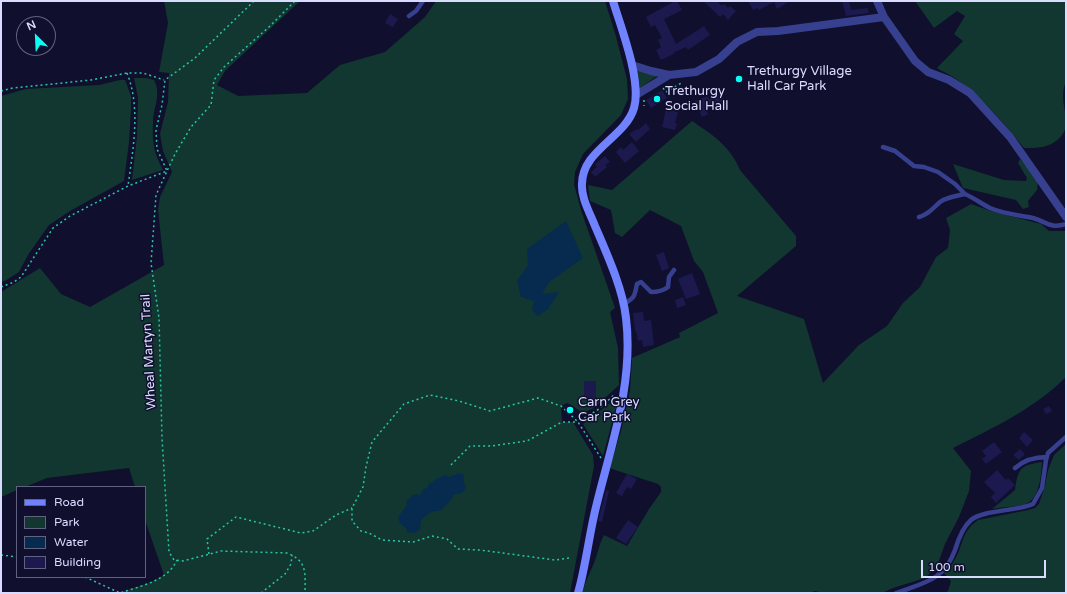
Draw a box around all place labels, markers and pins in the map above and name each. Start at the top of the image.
place label: Trethurgy Village Hall Car Park [747,64,852,95]
marker: Trethurgy Village Hall Car Park [734,74,744,84]
place label: Trethurgy Social Hall [665,84,729,115]
marker: Trethurgy Social Hall [652,94,662,104]
place label: Carn Grey Car Park [578,395,640,426]
marker: Carn Grey Car Park [565,405,575,415]

